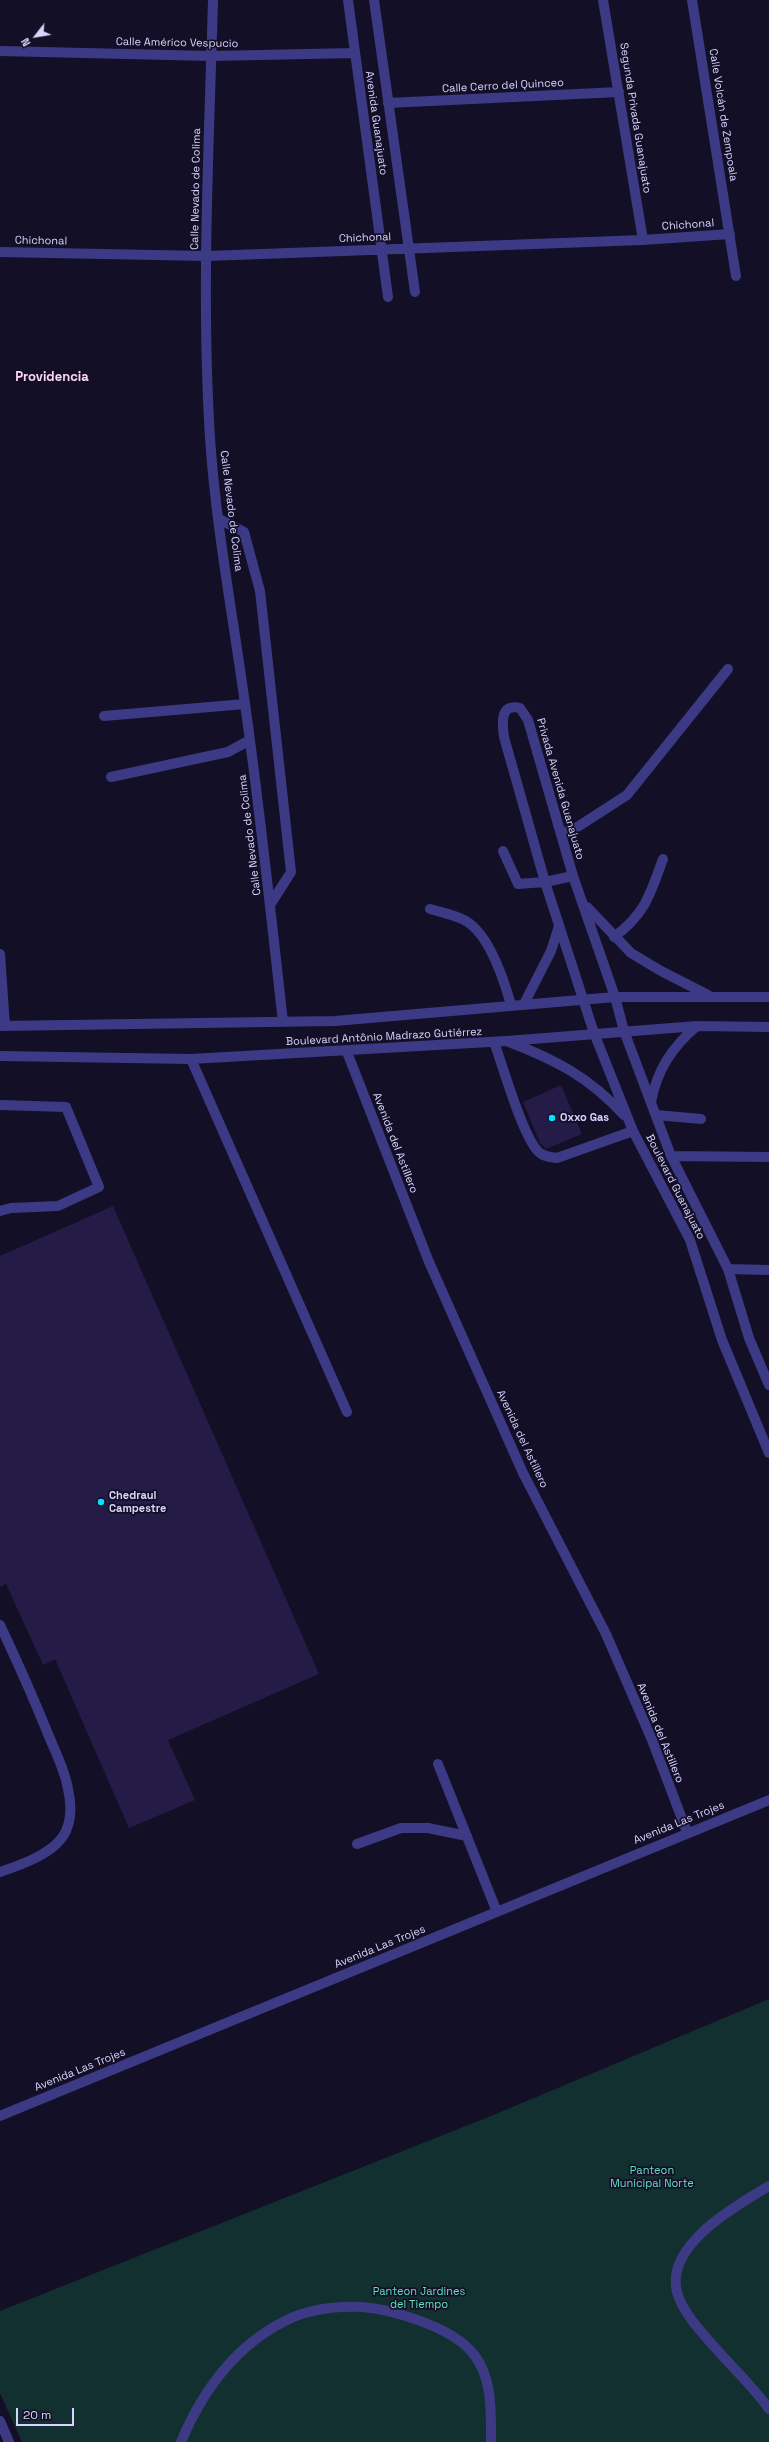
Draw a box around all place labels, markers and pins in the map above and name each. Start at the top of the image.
place label: Oxxo Gas [560,1111,609,1125]
marker: Oxxo Gas [547,1113,557,1123]
place label: Chedraui Campestre [109,1489,166,1515]
marker: Chedraui Campestre [96,1497,106,1507]

